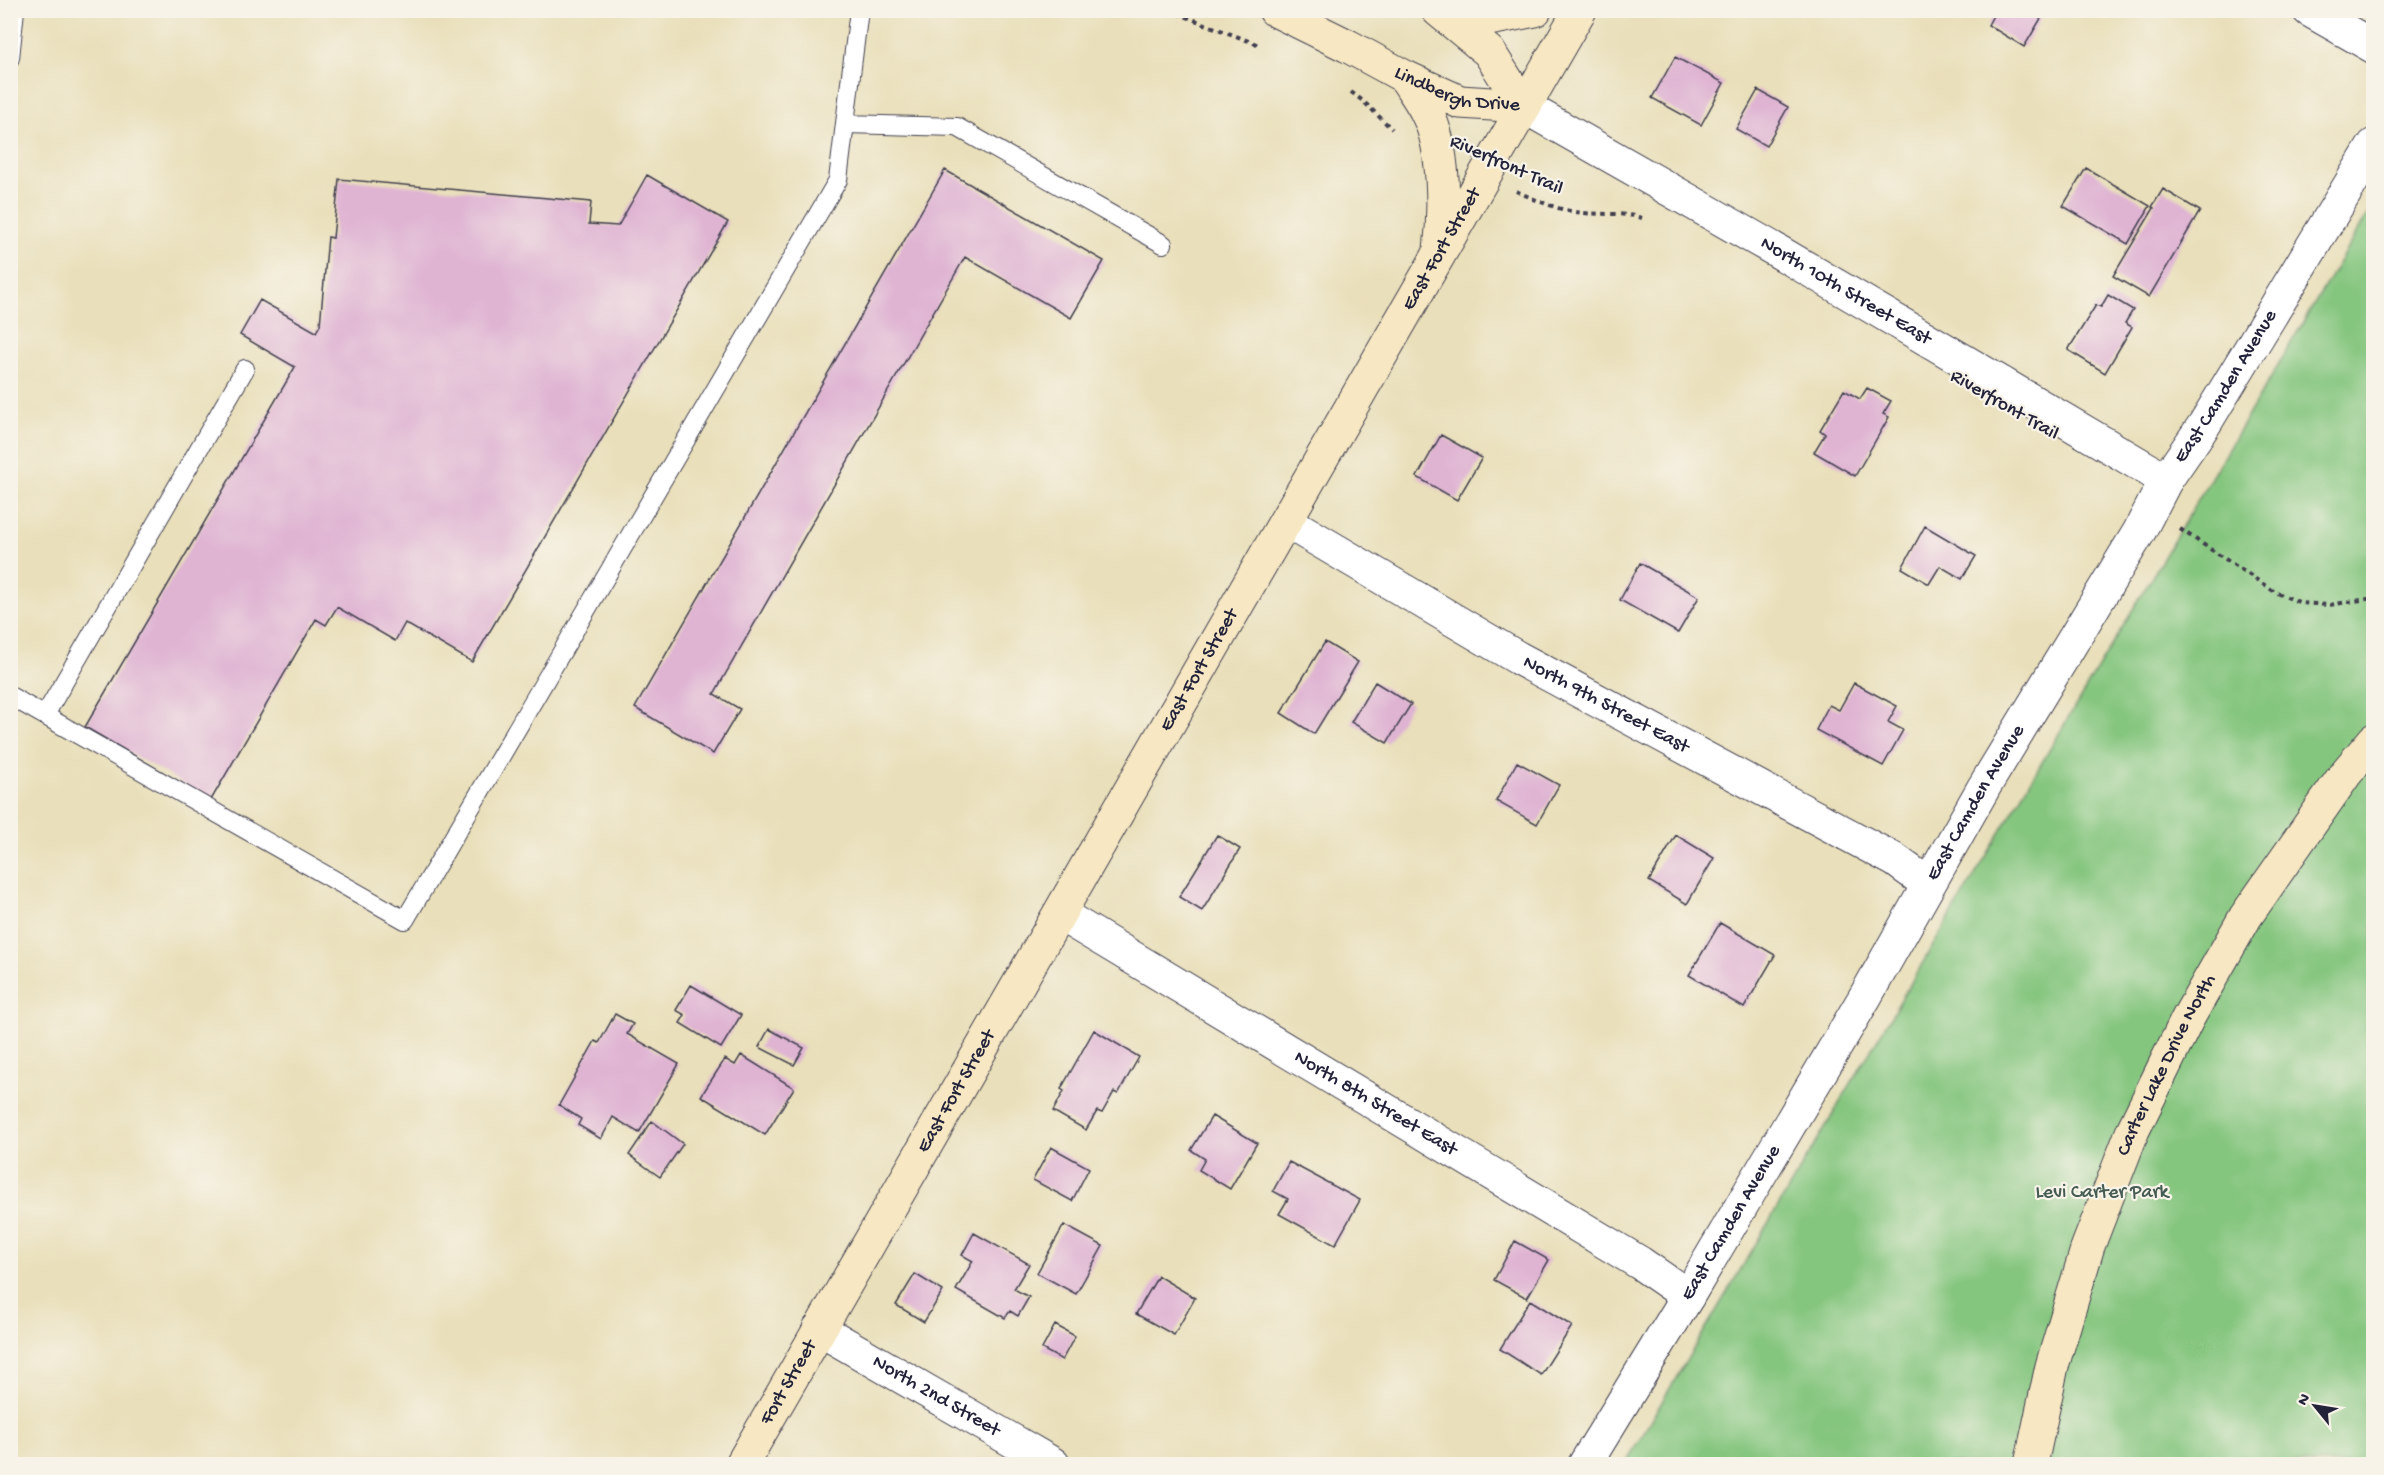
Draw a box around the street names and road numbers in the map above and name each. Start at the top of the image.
street label: Lindbergh Drive [1390,62,1521,117]
street label: Riverfront Trail [1446,131,1566,201]
street label: East Fort Street [1398,182,1487,315]
street label: North 10th Street East [1756,232,1937,351]
street label: East Camden Avenue [2170,305,2283,468]
street label: Riverfront Trail [1946,366,2062,446]
street label: East Fort Street [1155,603,1245,736]
street label: North 9th Street East [1519,651,1694,760]
street label: East Camden Avenue [1922,720,2031,885]
street label: Carter Lake Drive North [2113,970,2222,1159]
street label: East Fort Street [912,1024,1002,1157]
street label: North 8th Street East [1290,1046,1463,1163]
street label: East Camden Avenue [1676,1141,1786,1305]
street label: Fort Street [755,1334,823,1430]
street label: North 2nd Street [868,1351,1005,1443]

